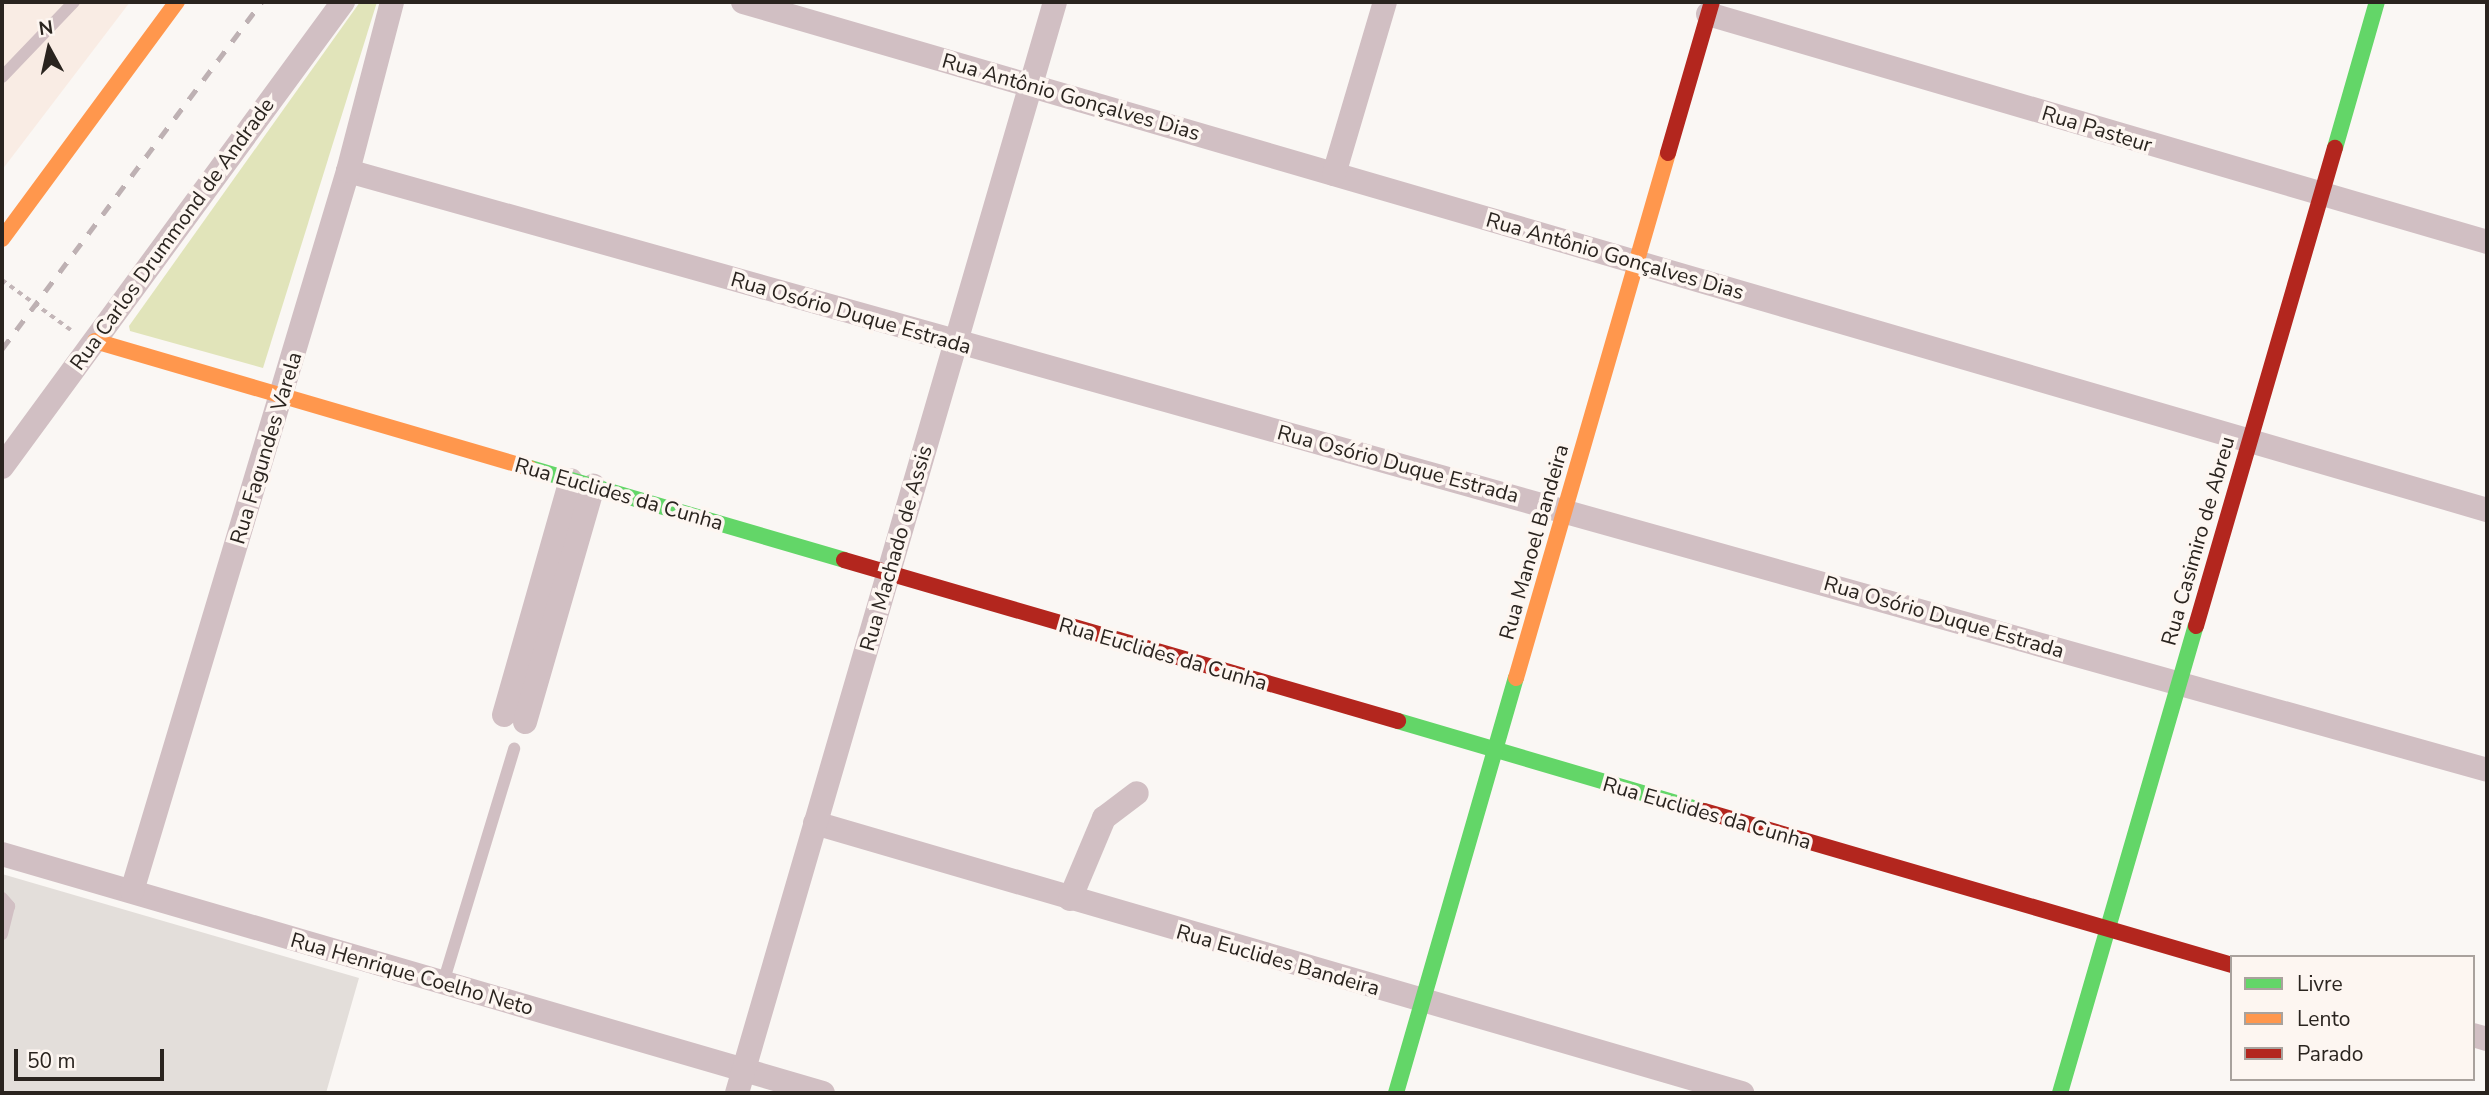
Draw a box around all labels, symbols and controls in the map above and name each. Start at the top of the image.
north arrow [14,14,84,84]
text: N [37,14,55,42]
street label: Rua Antônio Gonçalves Dias [939,48,1203,146]
street label: Rua Carlos Drummond de Andrade [65,93,279,375]
street label: Rua Pasteur [2039,100,2155,158]
street label: Rua Antônio Gonçalves Dias [1483,207,1747,305]
street label: Rua Osório Duque Estrada [728,267,974,359]
street label: Rua Fagundes Varela [225,349,307,547]
street label: Rua Osório Duque Estrada [1274,420,1522,508]
street label: Rua Casimiro de Abreu [2156,434,2240,648]
street label: Rua Manoel Bandeira [1494,441,1574,643]
street label: Rua Machado de Assis [855,442,937,654]
street label: Rua Euclides da Cunha [512,452,726,536]
street label: Rua Osório Duque Estrada [1821,571,2067,663]
street label: Rua Euclides da Cunha [1056,612,1270,696]
street label: Rua Euclides da Cunha [1600,771,1814,855]
street label: Rua Euclides Bandeira [1174,919,1382,1001]
street label: Rua Henrique Coelho Neto [288,927,536,1021]
legend [2230,955,2475,1081]
text: Livre [2297,970,2343,998]
text: Lento [2297,1005,2350,1033]
scale bar [18,1036,168,1080]
text: Parado [2297,1040,2363,1068]
text: 50 m [27,1047,76,1075]

